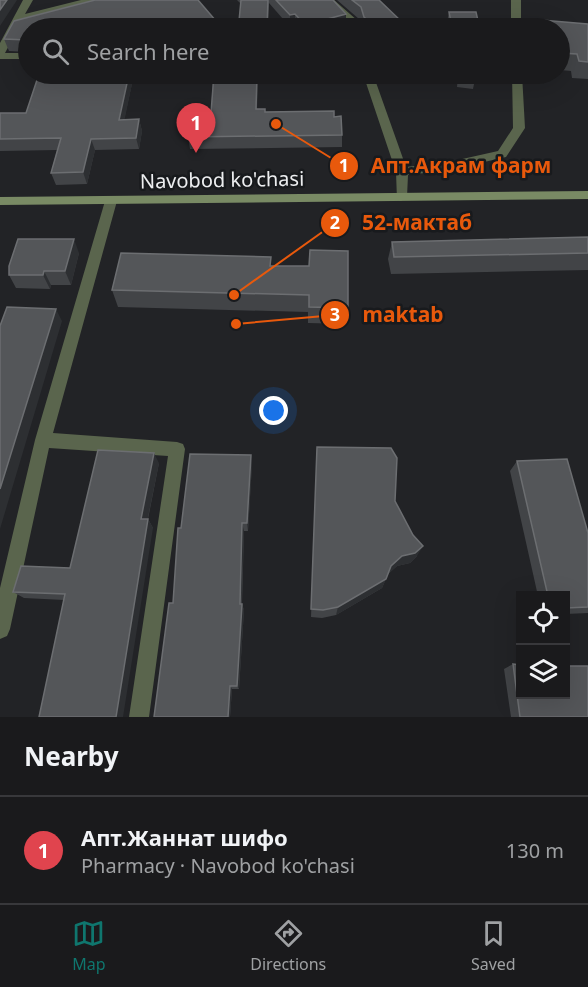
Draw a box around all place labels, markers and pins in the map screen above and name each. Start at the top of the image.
pin: 1 [176,104,216,153]
callout: Апт.Акрам фарм [329,146,564,185]
callout: 52-мактаб [320,204,484,243]
callout: maktab [320,296,455,335]

